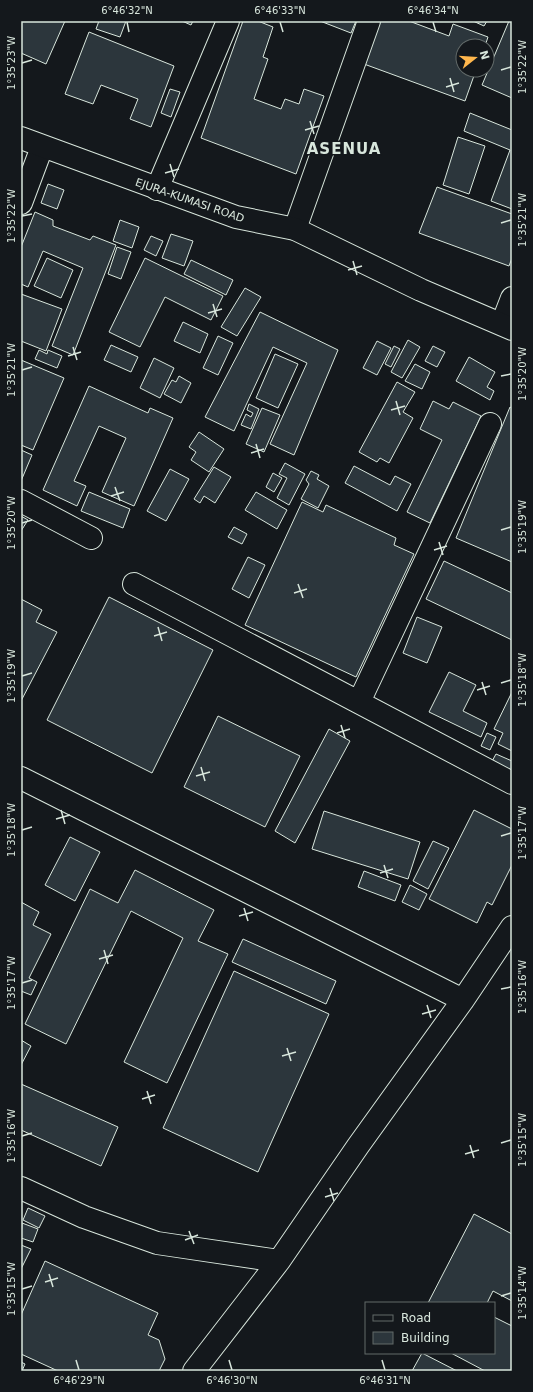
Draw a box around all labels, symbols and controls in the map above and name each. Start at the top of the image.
text: 6°46'32"N [101,5,153,16]
text: 6°46'33"N [254,5,306,16]
text: 6°46'34"N [407,5,459,16]
text: 1°35'23"W [6,36,17,90]
north arrow [455,38,495,78]
text: 1°35'22"W [517,40,528,94]
text: N [477,49,492,62]
district label: ASENUA [307,140,381,158]
street label: EJURA-KUMASI ROAD [134,176,246,225]
text: 1°35'22"W [6,189,17,243]
text: 1°35'21"W [517,193,528,247]
text: 1°35'21"W [6,343,17,397]
text: 1°35'20"W [517,347,528,401]
text: 1°35'20"W [6,496,17,550]
text: 1°35'19"W [517,500,528,554]
text: 1°35'19"W [6,649,17,703]
text: 1°35'18"W [517,653,528,707]
text: 1°35'18"W [6,803,17,857]
text: 1°35'17"W [517,806,528,860]
text: 1°35'17"W [6,956,17,1010]
text: 1°35'16"W [517,960,528,1014]
text: 1°35'16"W [6,1109,17,1163]
text: 1°35'15"W [517,1113,528,1167]
text: 1°35'15"W [6,1262,17,1316]
text: 1°35'14"W [517,1266,528,1320]
legend [365,1302,495,1354]
text: Road [401,1311,431,1325]
text: Building [401,1331,450,1345]
text: 6°46'29"N [53,1375,105,1386]
text: 6°46'30"N [206,1375,258,1386]
text: 6°46'31"N [359,1375,411,1386]

